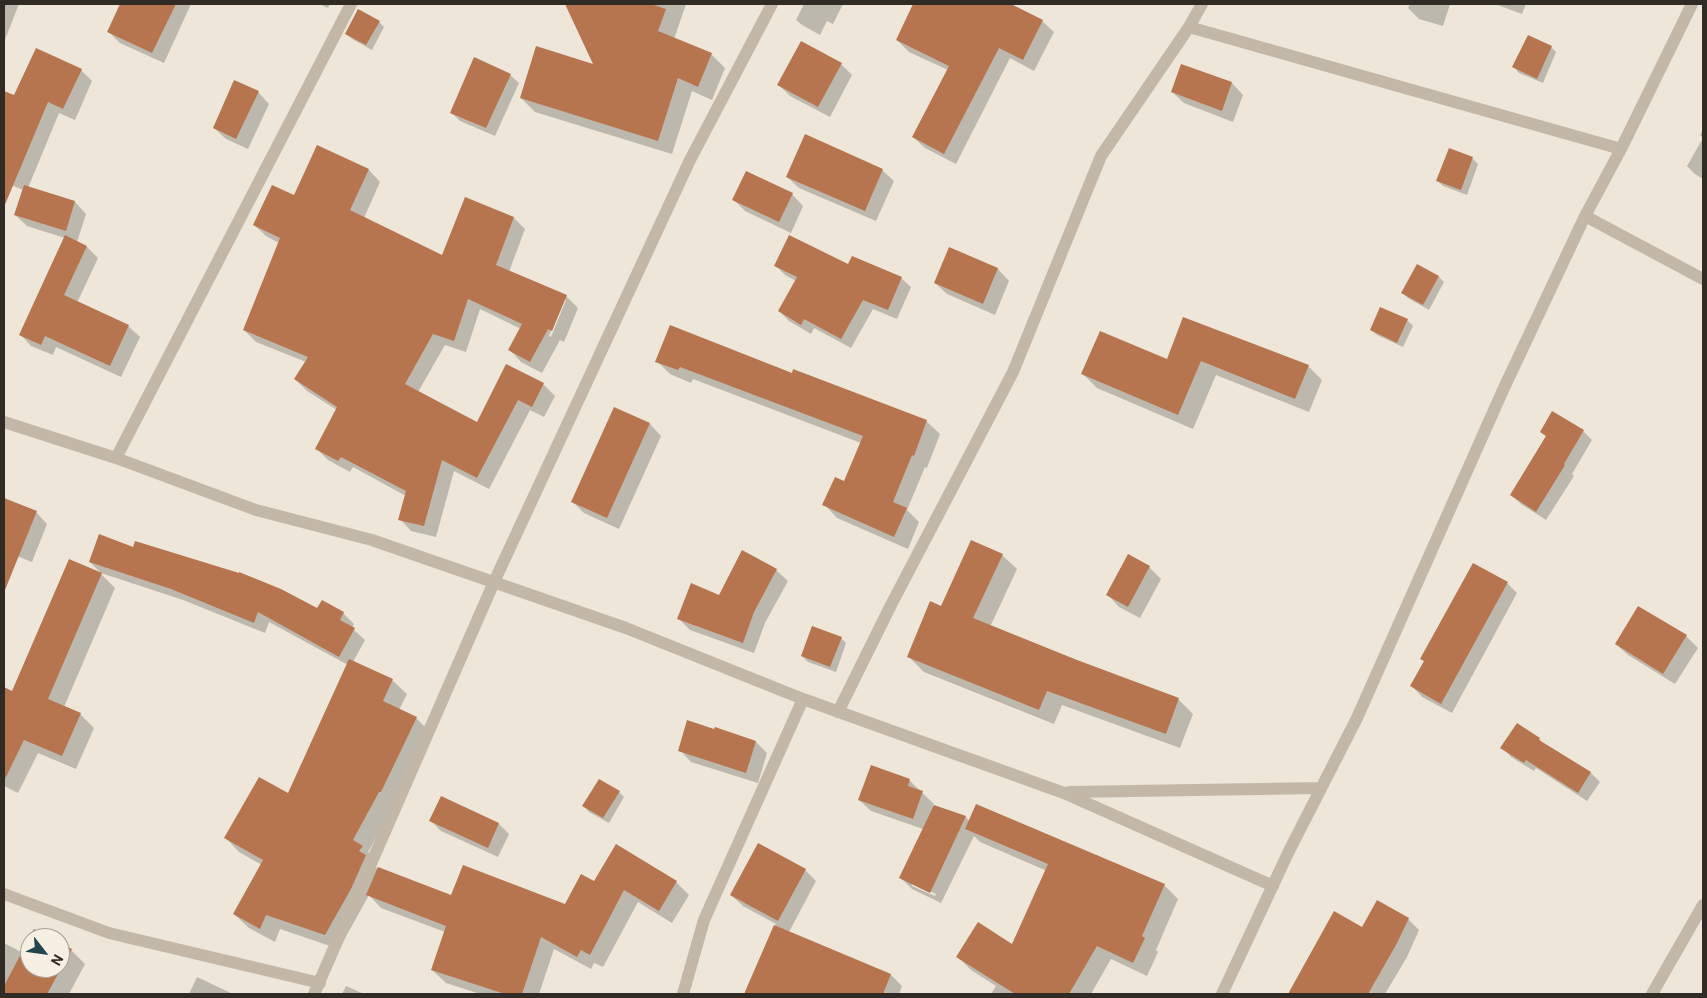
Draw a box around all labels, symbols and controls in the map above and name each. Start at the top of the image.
north arrow [20,928,70,978]
text: N [48,952,67,968]

